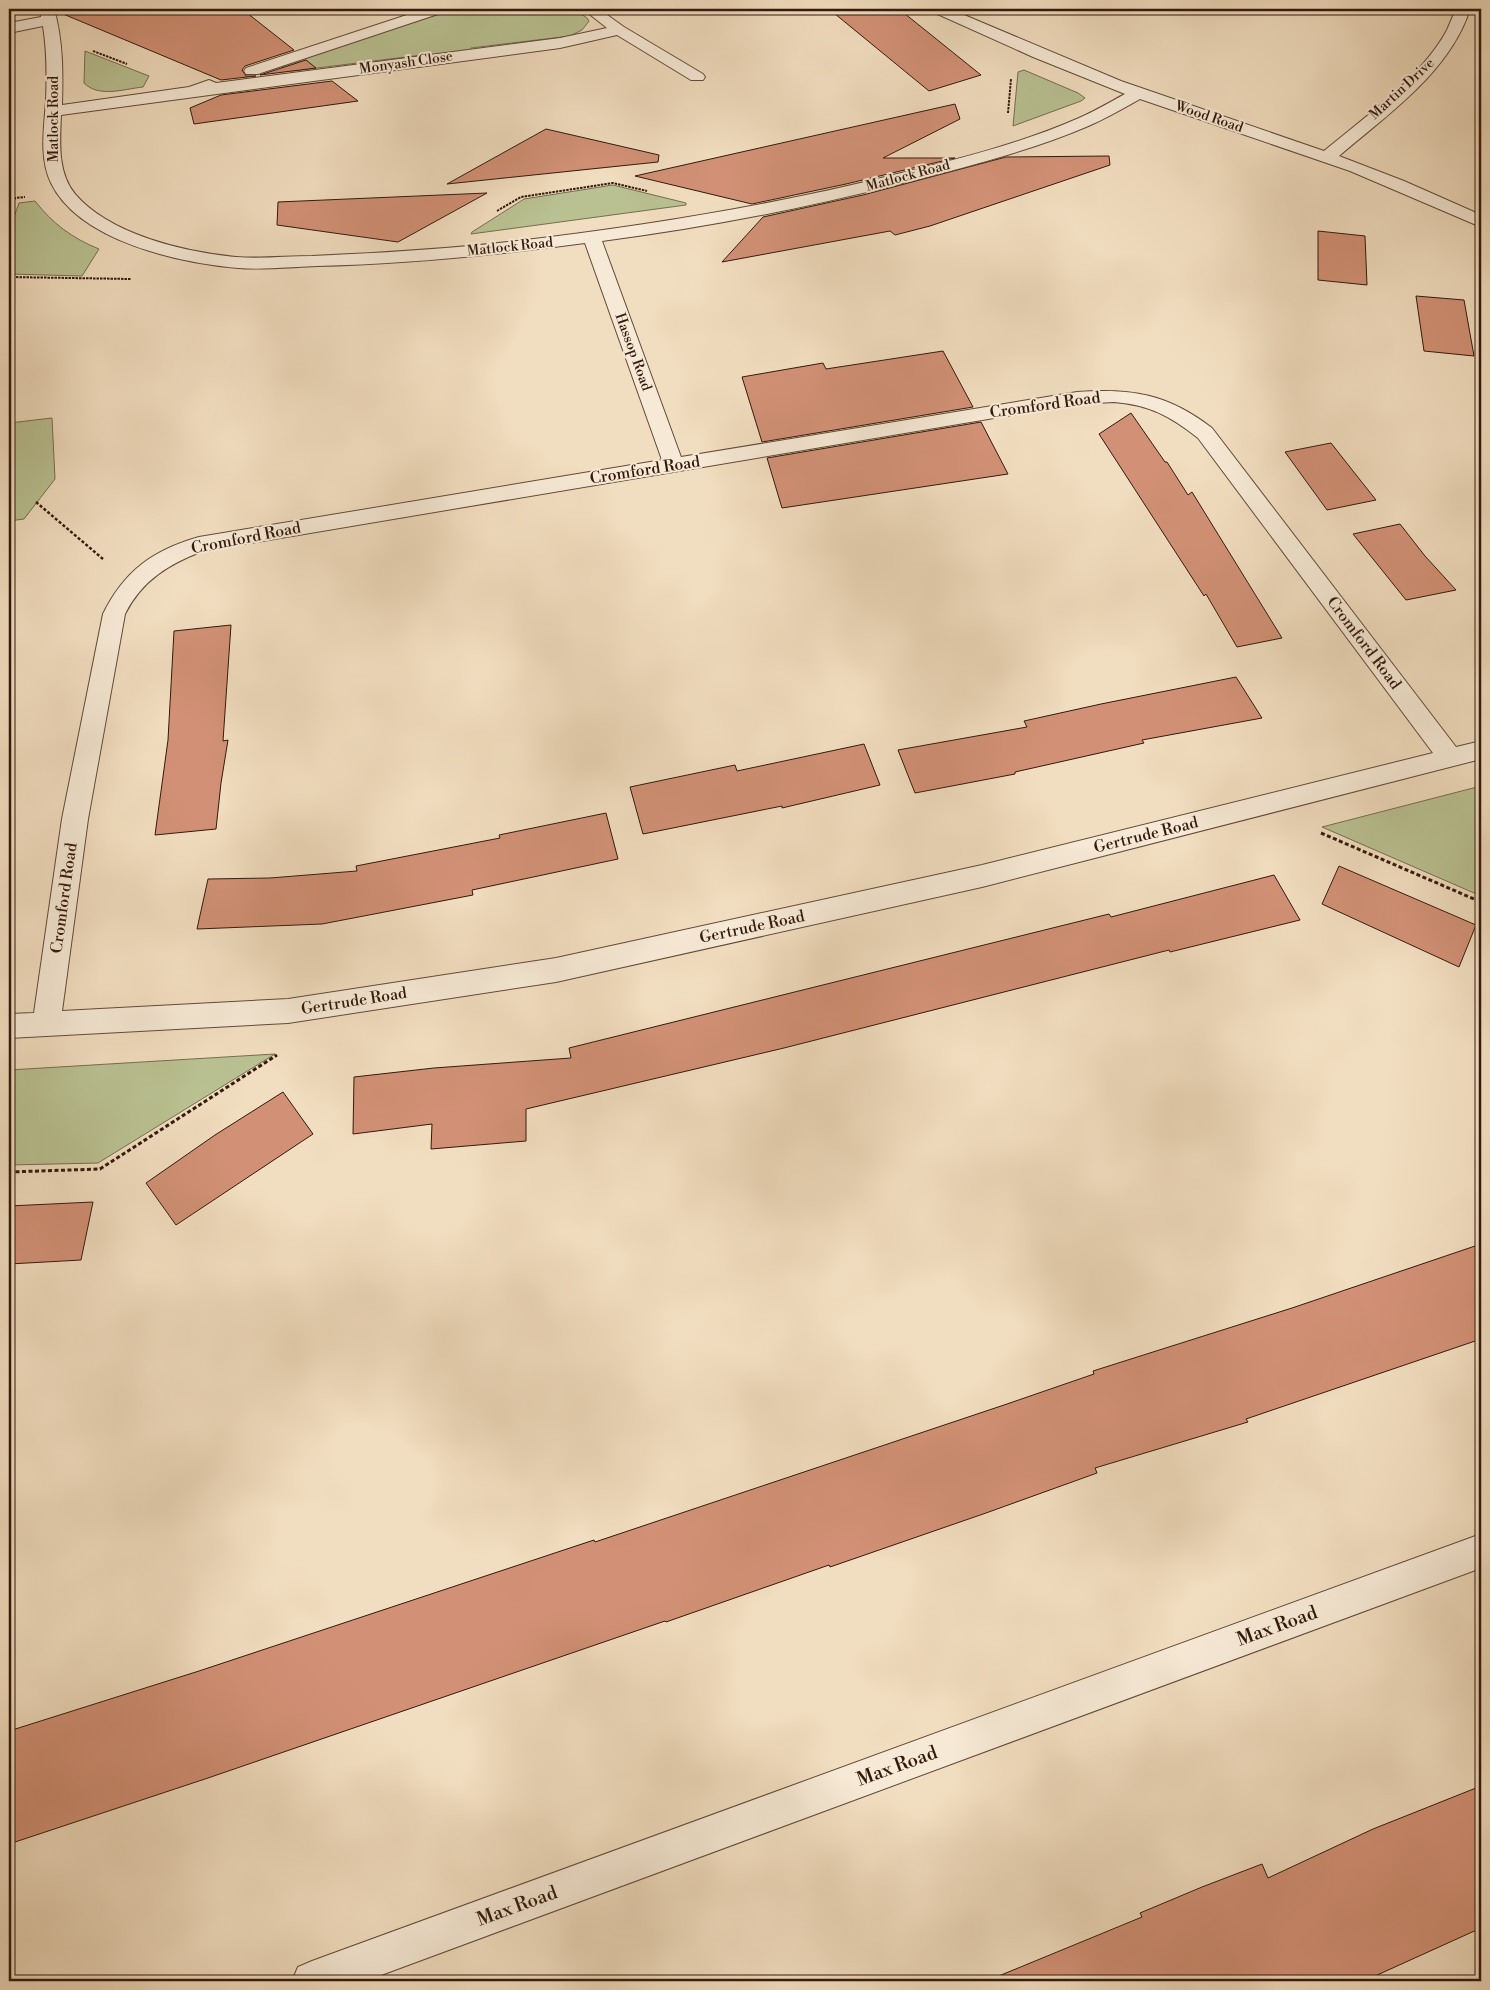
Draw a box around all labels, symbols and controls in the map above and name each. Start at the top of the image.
street label: Monyash Close [358,48,454,78]
street label: Martin Drive [1366,54,1438,124]
street label: Matlock Road [45,76,63,162]
street label: Wood Road [1172,97,1245,137]
street label: Matlock Road [864,156,952,196]
street label: Matlock Road [466,234,554,260]
street label: Hassop Road [611,310,655,394]
street label: Cromford Road [988,387,1102,423]
street label: Cromford Road [588,451,702,489]
street label: Cromford Road [189,518,303,558]
street label: Cromford Road [1322,592,1406,694]
street label: Gertrude Road [1092,812,1200,858]
street label: Cromford Road [46,841,82,955]
street label: Gertrude Road [698,906,806,948]
street label: Gertrude Road [300,983,408,1019]
street label: Max Road [1233,1600,1321,1652]
street label: Max Road [853,1740,941,1792]
street label: Max Road [473,1880,561,1932]

